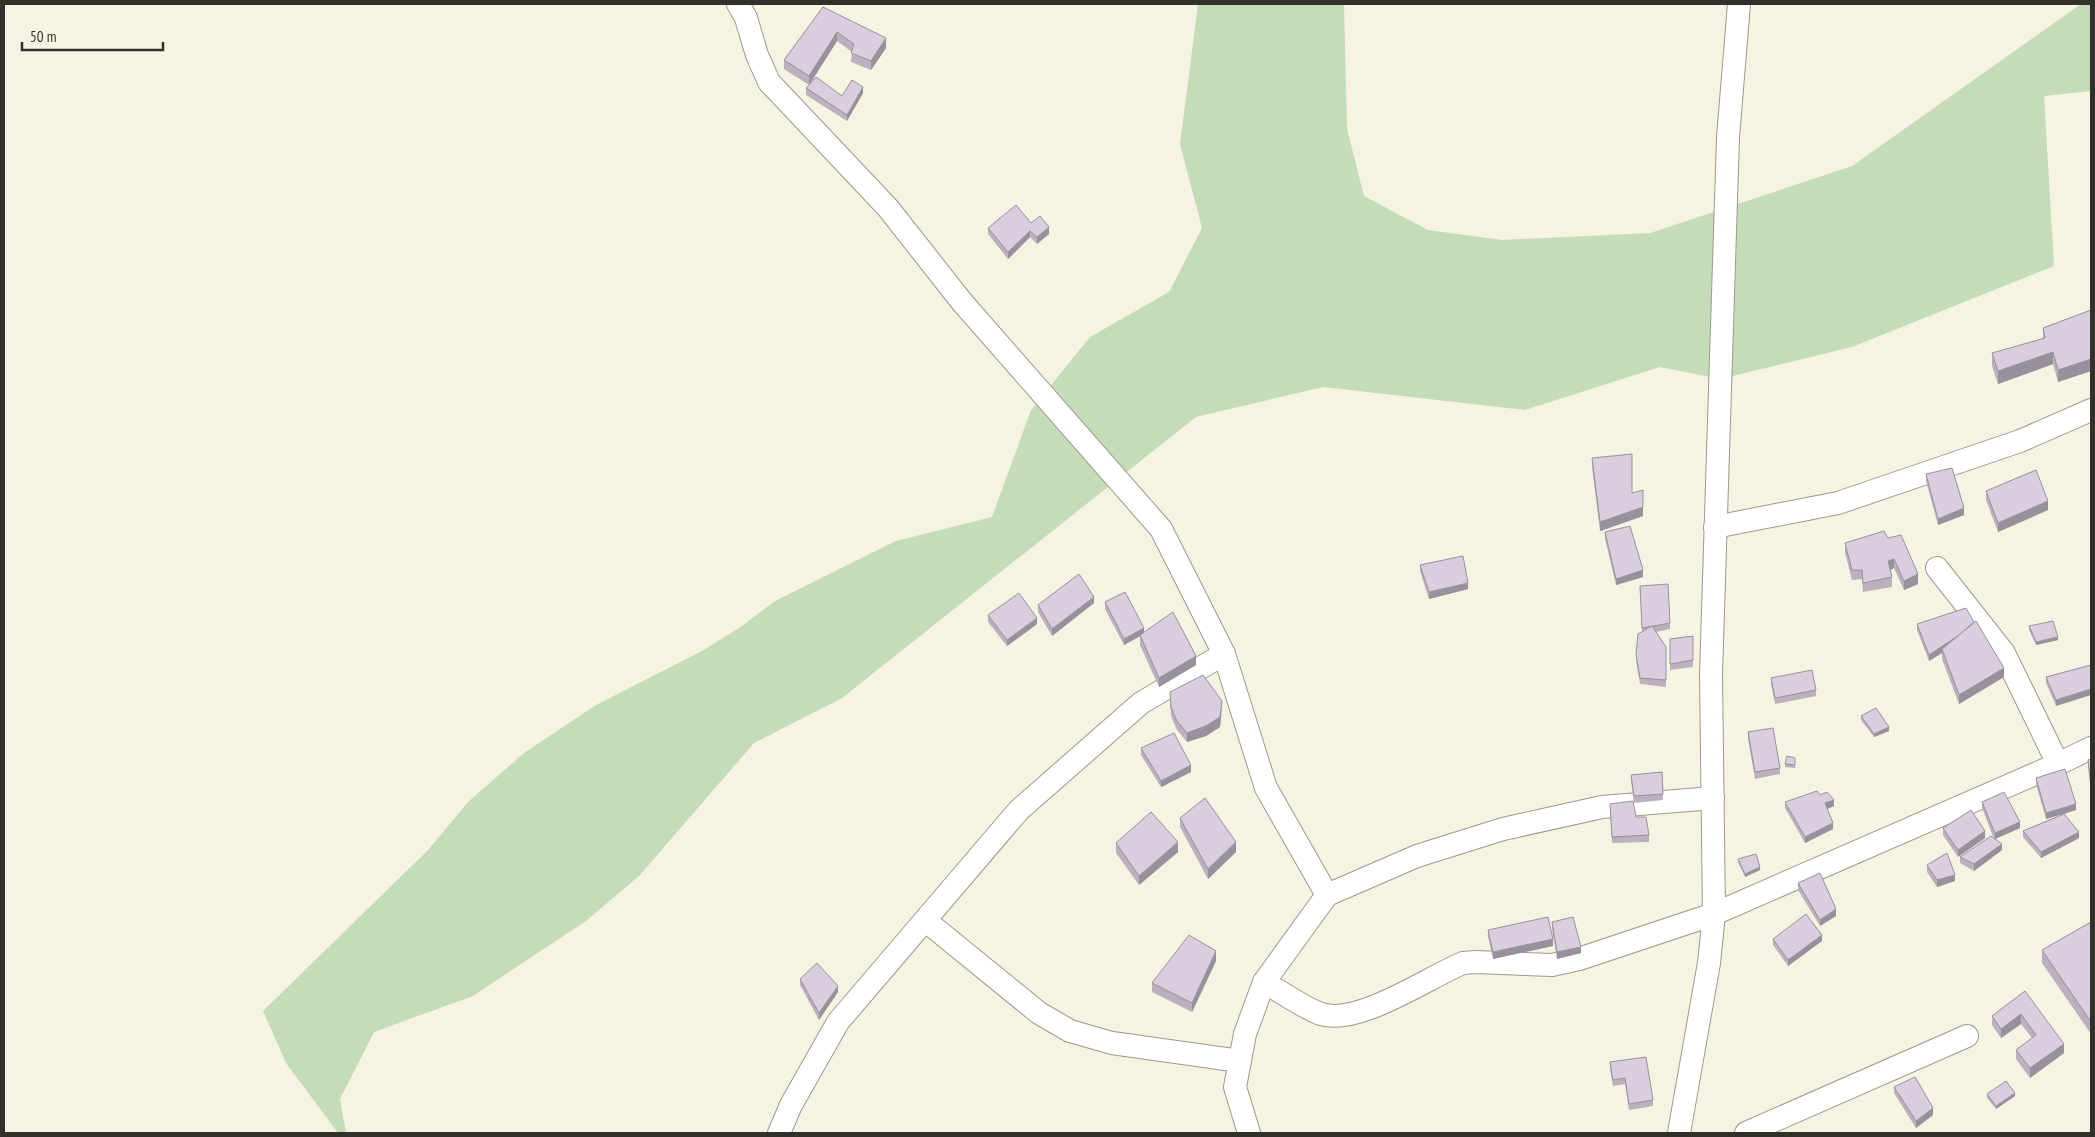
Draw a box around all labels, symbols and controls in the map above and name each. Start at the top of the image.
scale bar [22,20,164,52]
text: 50 m [30,27,56,46]

